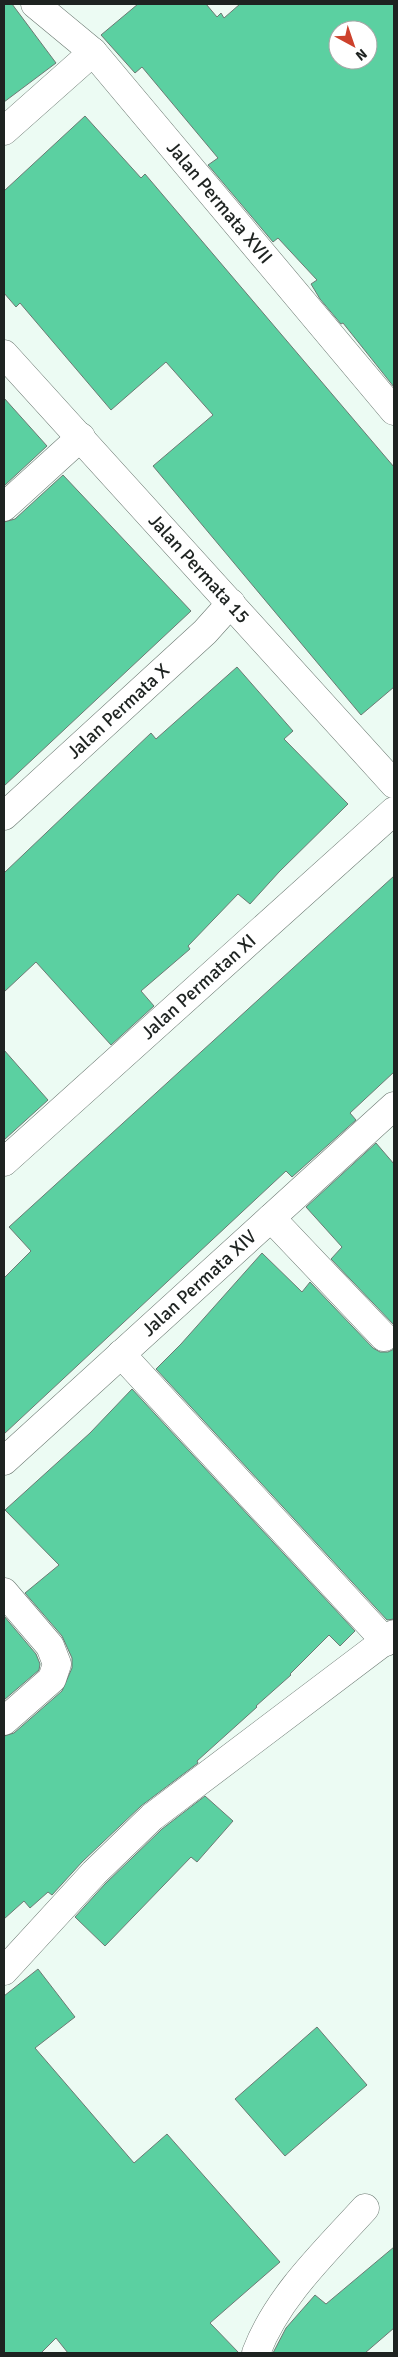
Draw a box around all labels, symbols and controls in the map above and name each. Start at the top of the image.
north arrow [328,20,378,70]
text: N [352,45,370,64]
street label: Jalan Permata XVII [161,137,278,269]
street label: Jalan Permata 15 [143,509,255,629]
street label: Jalan Permata X [62,658,175,764]
street label: Jalan Permatan XI [136,929,261,1045]
street label: Jalan Permata XIV [137,1225,262,1342]

